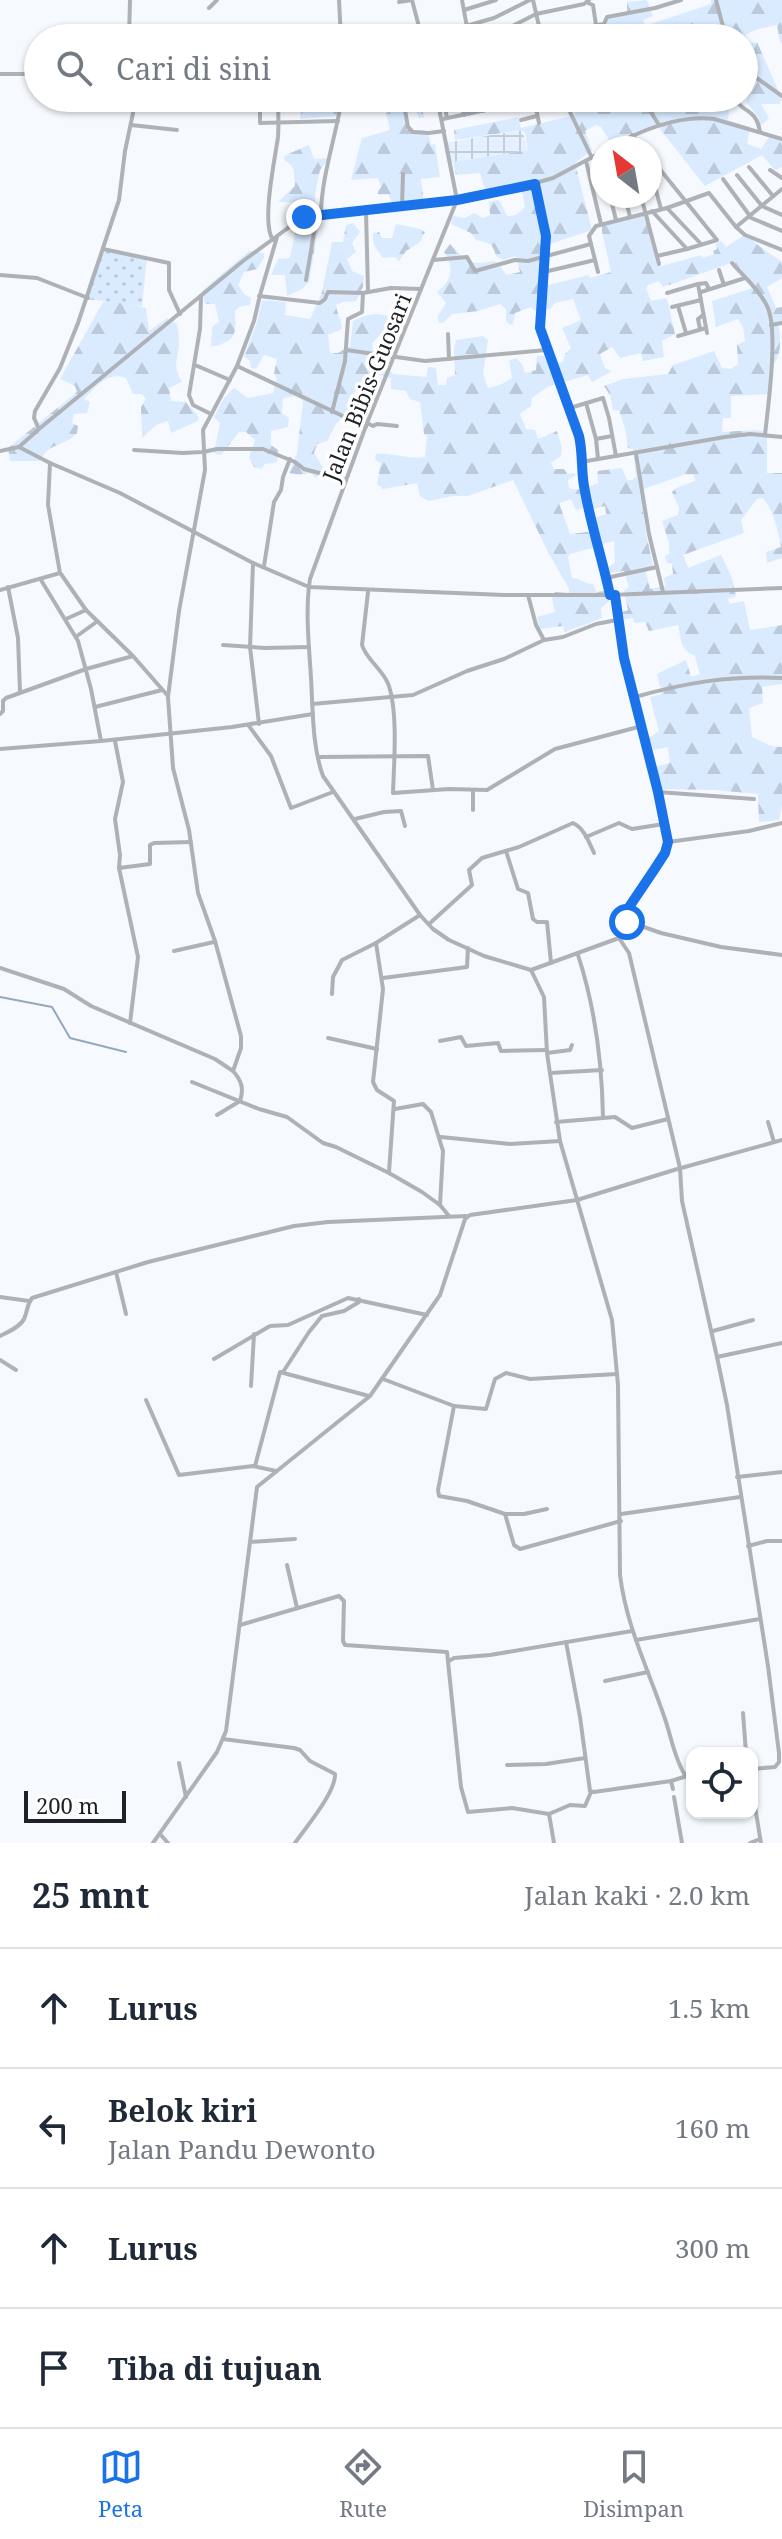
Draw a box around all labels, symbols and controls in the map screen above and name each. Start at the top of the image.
search box [24,24,758,112]
icon: search [52,46,96,90]
text: Cari di sini [116,48,271,89]
north arrow [590,136,662,208]
route end [286,199,322,235]
street label: Jalan Bibis-Guosari [314,289,417,486]
route start [609,904,645,940]
map controls [686,1747,758,1819]
button: locate [686,1747,758,1819]
scale bar [24,1787,126,1823]
text: 200 m [36,1790,99,1820]
text: 25 mnt [32,1872,149,1918]
text: Jalan kaki · 2.0 km [524,1877,750,1913]
icon: ahead [32,1986,76,2030]
text: Lurus [108,1988,198,2029]
text: 1.5 km [668,1990,750,2026]
text: Belok kiri [108,2090,257,2131]
icon: left [32,2106,76,2150]
text: 160 m [675,2110,750,2146]
text: Jalan Pandu Dewonto [108,2131,376,2167]
icon: ahead [32,2226,76,2270]
text: Lurus [108,2228,198,2269]
text: 300 m [675,2230,750,2266]
icon: arrive [32,2346,76,2390]
text: Tiba di tujuan [108,2348,322,2389]
tab: Peta [98,2445,143,2523]
tab: Rute [339,2445,387,2523]
tab: Disimpan [583,2445,684,2523]

